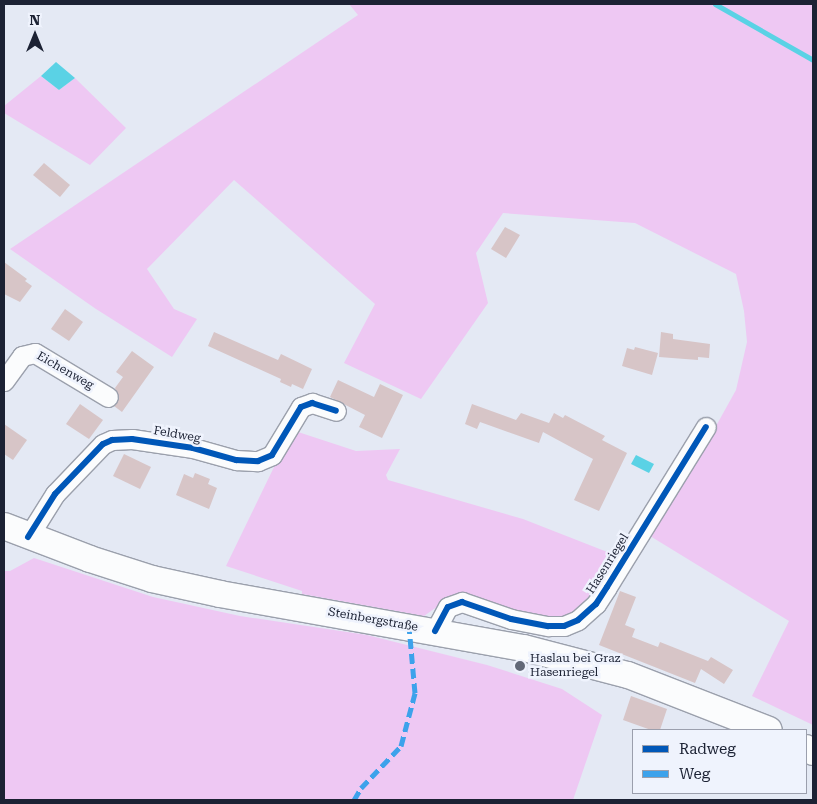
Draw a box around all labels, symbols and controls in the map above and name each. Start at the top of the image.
north arrow [10,10,60,60]
text: N [30,12,40,28]
street label: Eichenweg [34,349,96,393]
street label: Feldweg [152,424,202,446]
street label: Hasenriegel [584,531,632,597]
street label: Steinbergstraße [327,605,419,635]
place label: Haslau bei Graz Hasenriegel [530,652,620,680]
marker: Haslau bei Graz Hasenriegel [514,660,526,672]
legend [632,729,807,794]
text: Radweg [679,740,736,758]
text: Weg [679,765,710,783]

